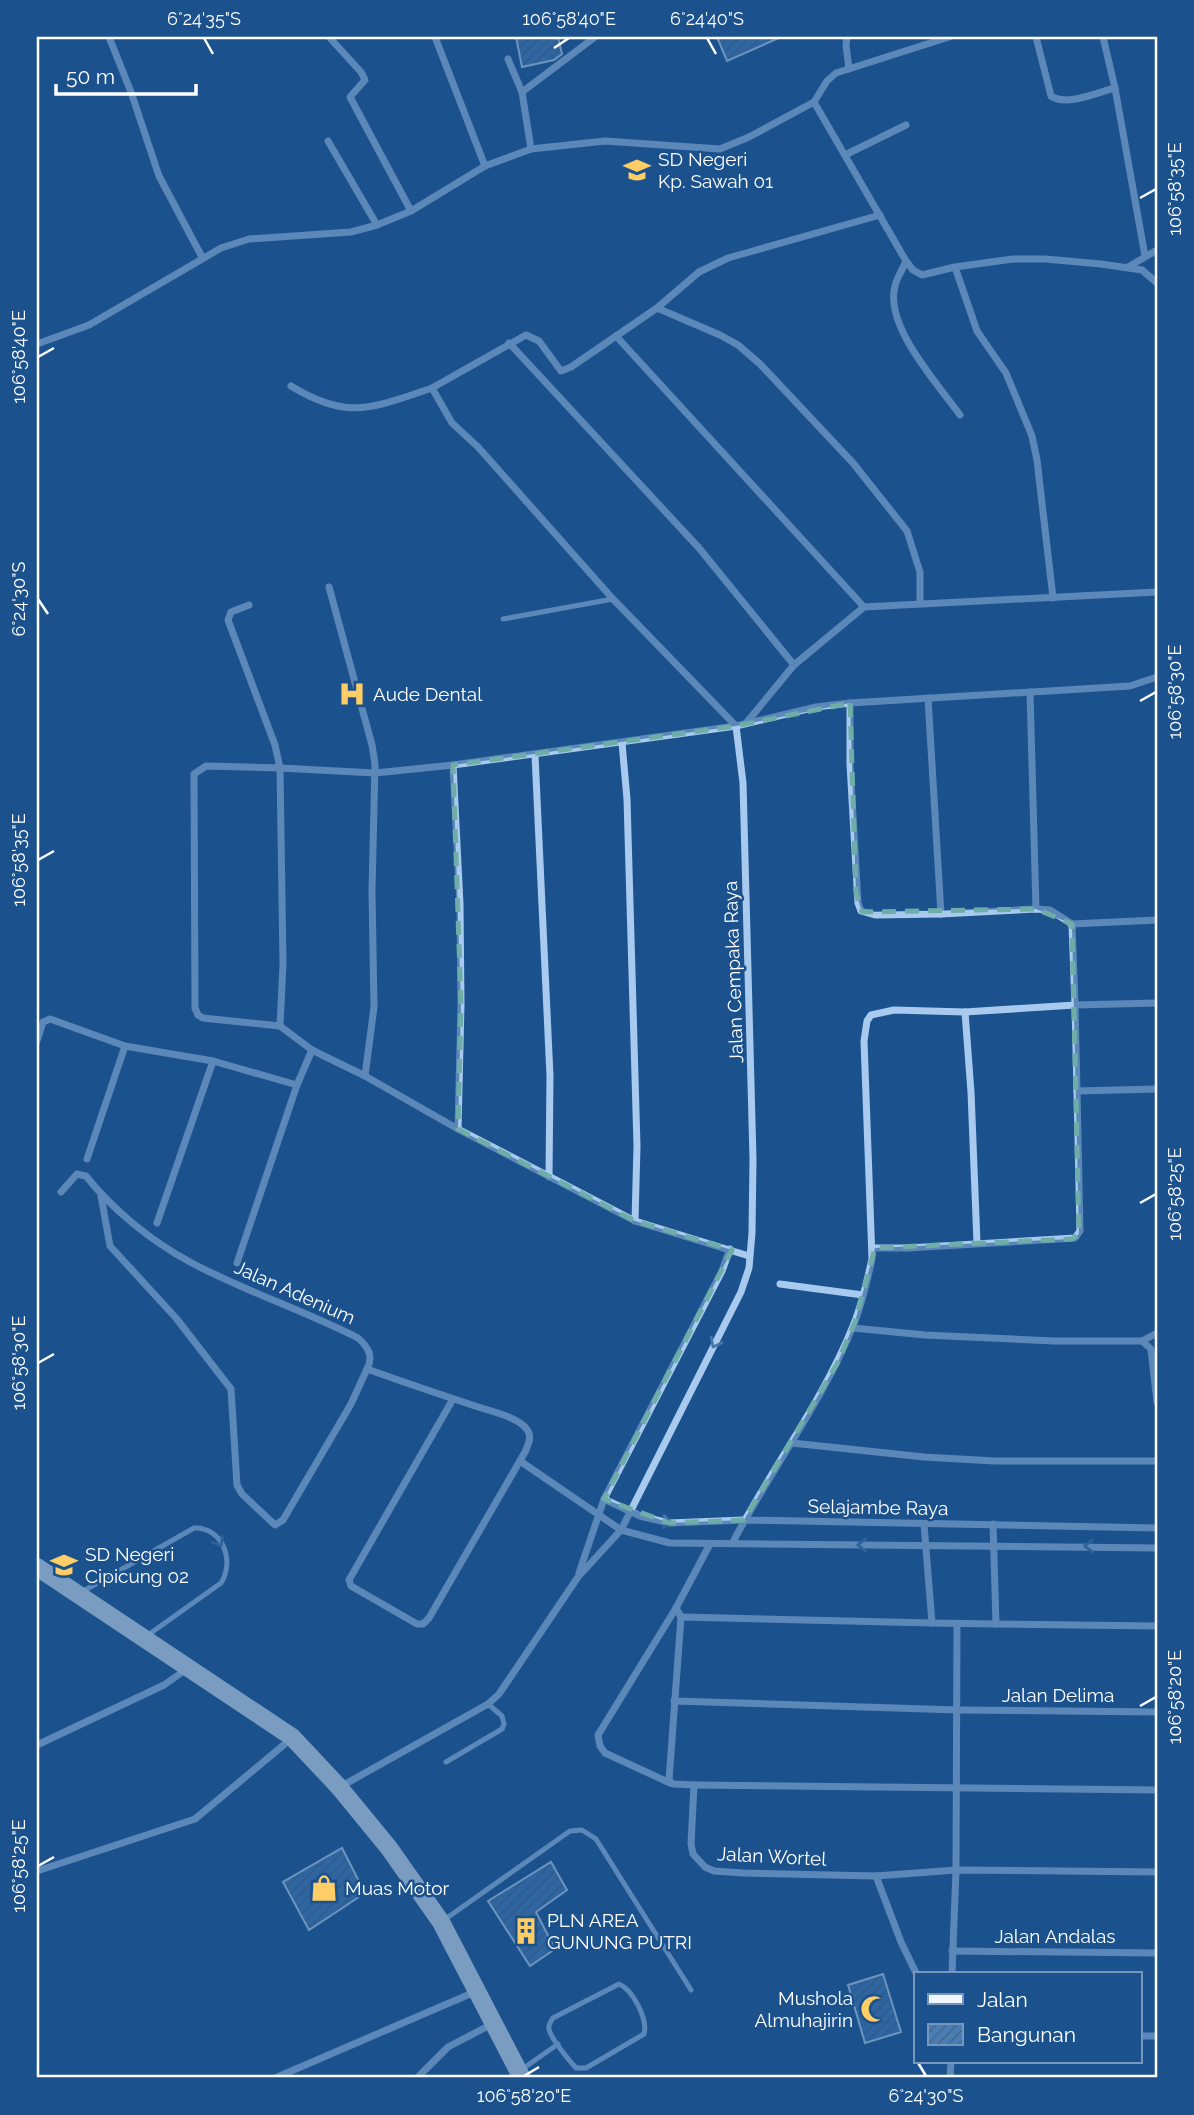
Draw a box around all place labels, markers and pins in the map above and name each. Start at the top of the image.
place label: SD Negeri Kp. Sawah 01 [658,148,773,192]
school or university icon: SD Negeri Kp. Sawah 01 [622,155,652,185]
hospital icon: Aude Dental [337,679,367,709]
place label: Aude Dental [373,683,483,705]
place label: SD Negeri Cipicung 02 [85,1543,189,1587]
school or university icon: SD Negeri Cipicung 02 [49,1550,79,1580]
shop icon: Muas Motor [309,1873,339,1903]
place label: Muas Motor [345,1877,449,1899]
place label: PLN AREA GUNUNG PUTRI [547,1909,692,1953]
building icon: PLN AREA GUNUNG PUTRI [511,1916,541,1946]
place label: Mushola Almuhajirin [755,1987,853,2031]
mosque icon: Mushola Almuhajirin [859,1994,889,2024]

